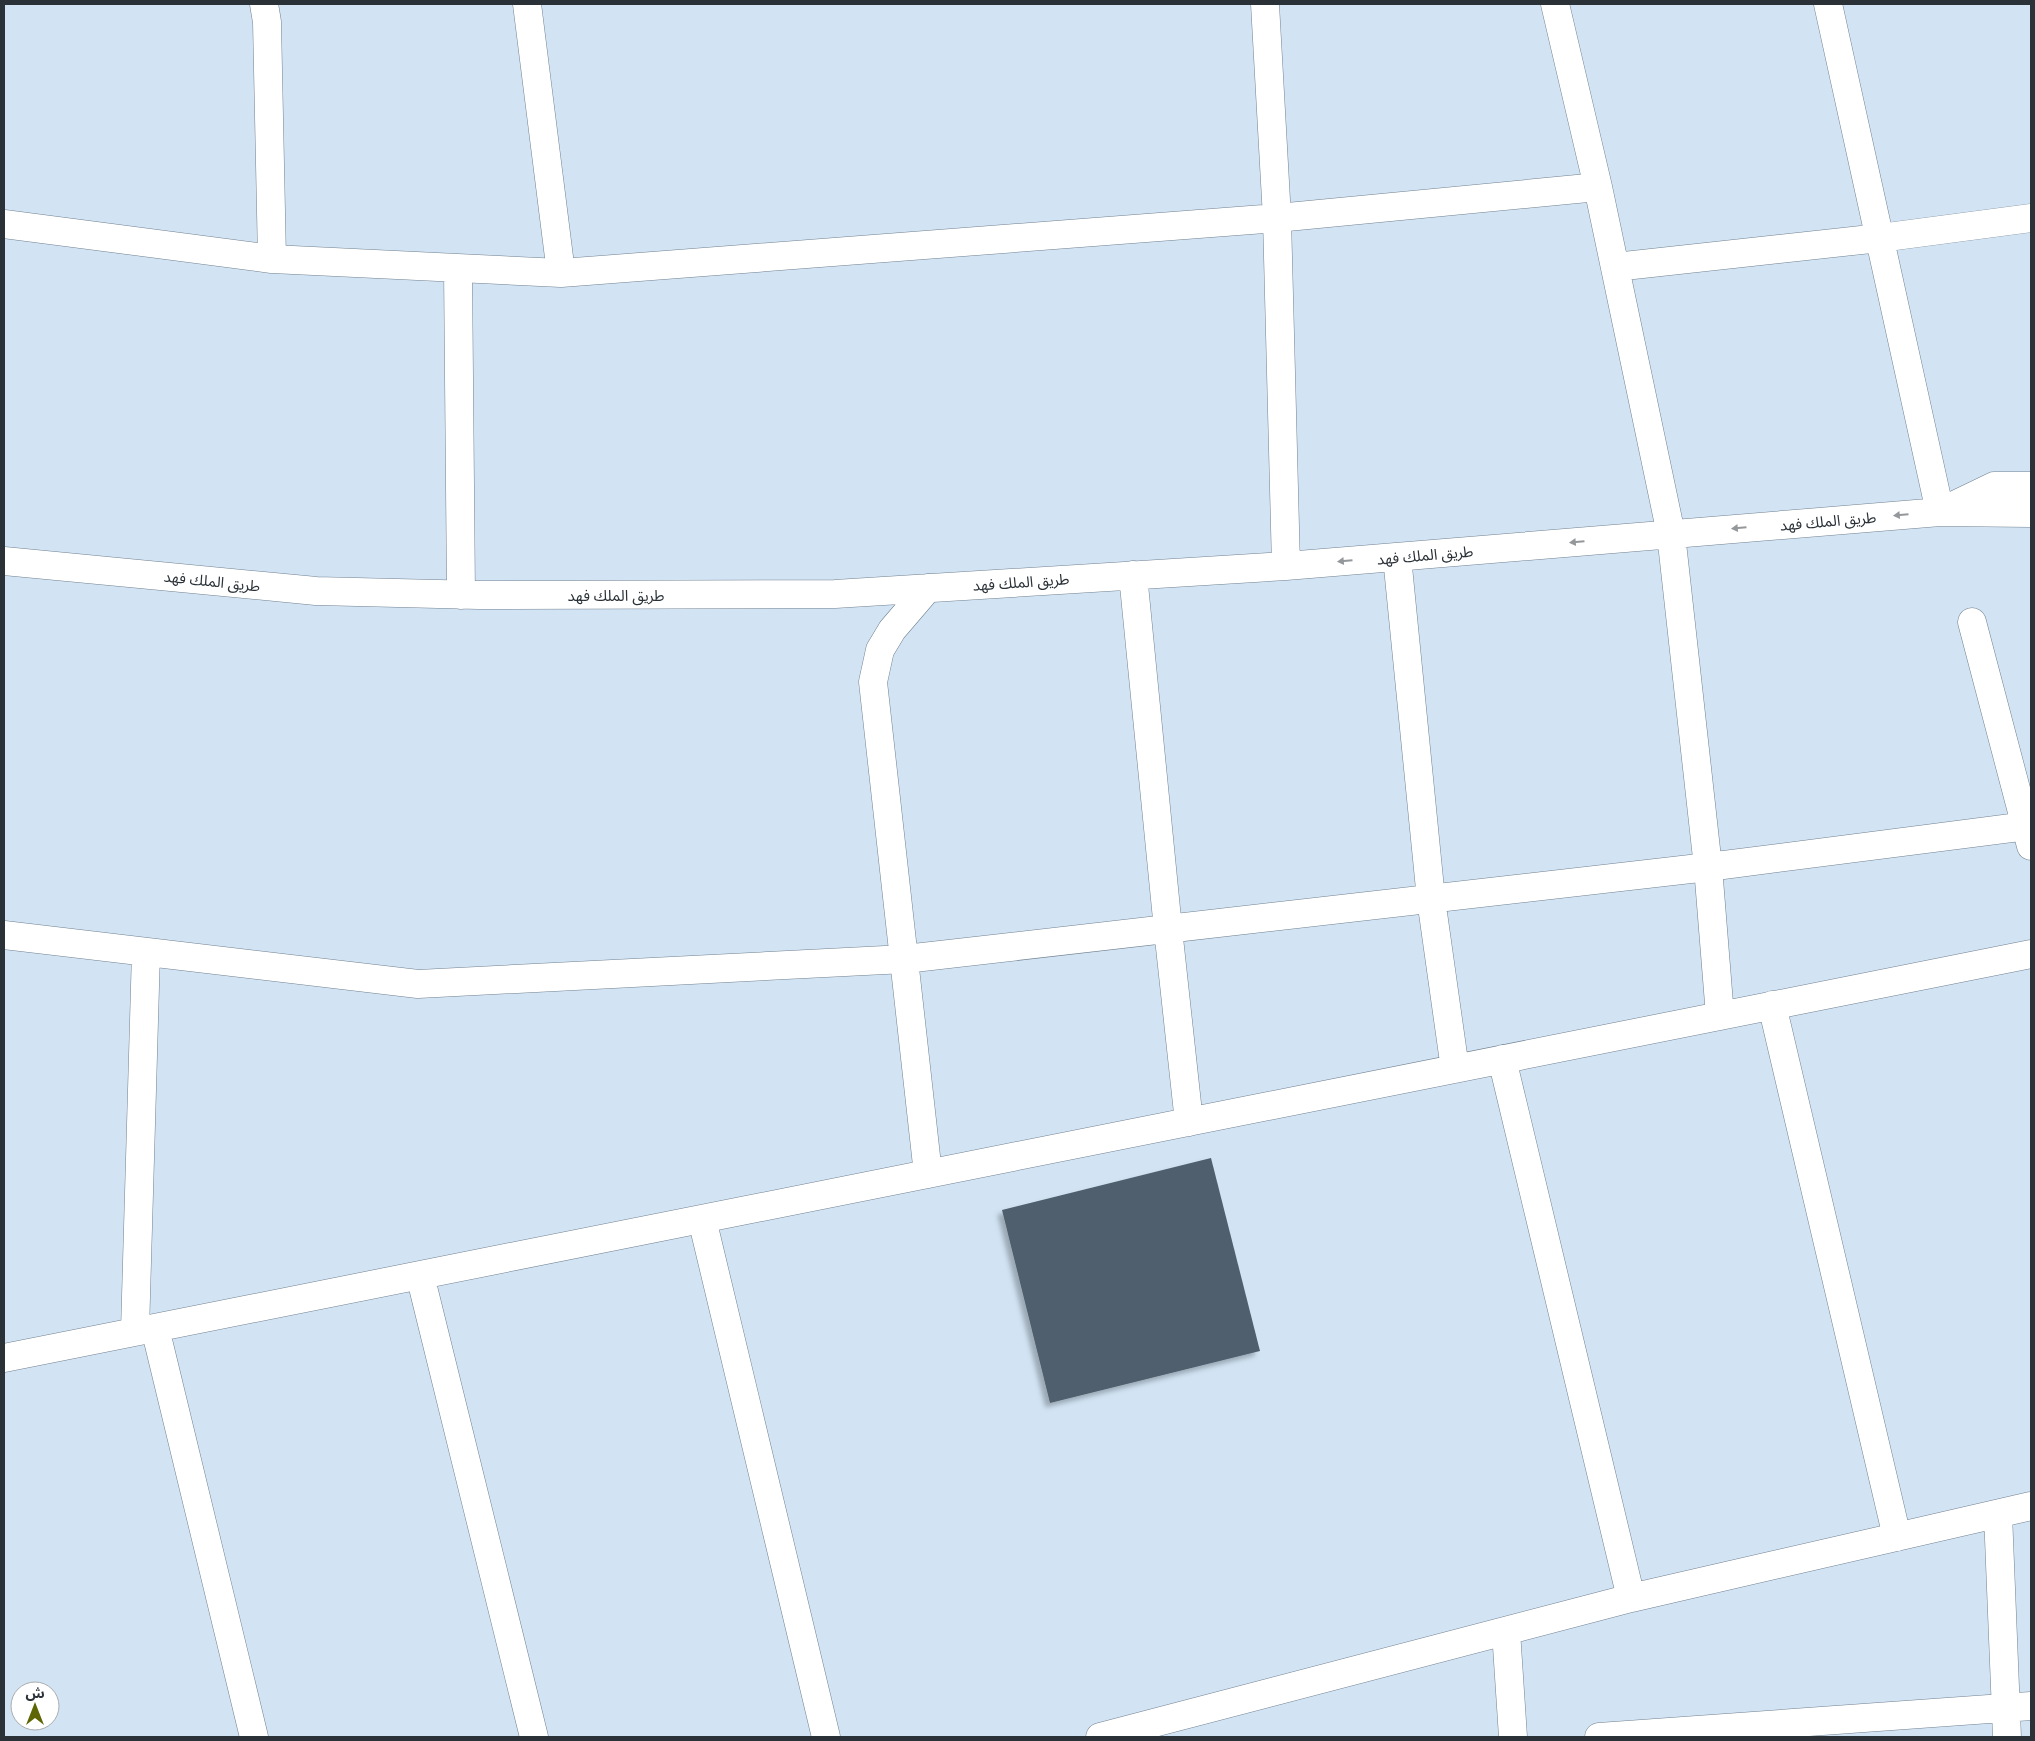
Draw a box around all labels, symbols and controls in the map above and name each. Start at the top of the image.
street label: طريق الملك فهد [1779,507,1877,536]
one-way arrow [1893,511,1909,519]
one-way arrow [1731,525,1747,533]
one-way arrow [1569,538,1585,546]
street label: طريق الملك فهد [1376,541,1474,570]
one-way arrow [1337,558,1353,566]
street label: طريق الملك فهد [163,566,261,597]
street label: طريق الملك فهد [972,569,1070,596]
street label: طريق الملك فهد [568,586,664,606]
north arrow [10,1681,60,1731]
text: ش [25,1684,45,1702]

